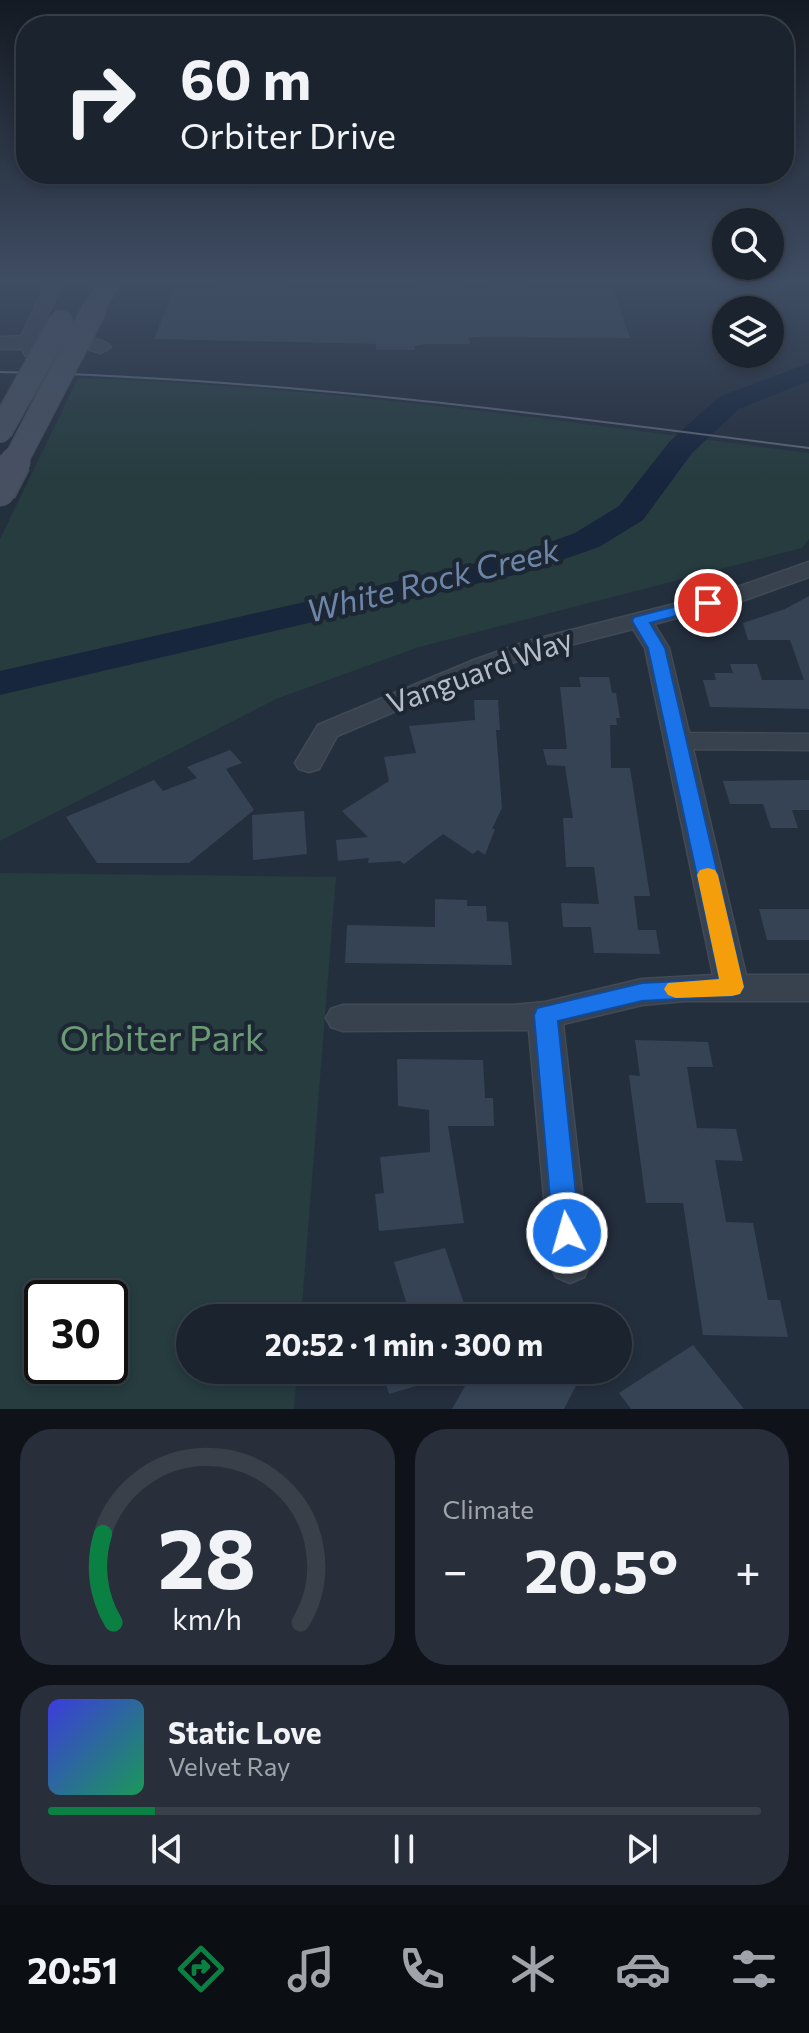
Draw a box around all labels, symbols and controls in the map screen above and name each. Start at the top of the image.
text: 60 m [180,43,311,112]
icon: right [48,48,152,152]
text: Orbiter Drive [180,112,396,156]
map controls [712,208,784,368]
button: search [712,208,784,280]
button: layers [712,296,784,368]
water label: White Rock Creek [302,528,564,630]
pin [674,569,742,637]
icon: arrive [686,581,730,625]
street label: Vanguard Way [381,619,577,720]
park label: Orbiter Park [60,1014,264,1058]
position arrow [525,1191,609,1275]
speed limit sign: 30 [24,1280,128,1384]
text: 20:52 · 1 min · 300 m [265,1325,543,1362]
text: Climate [443,1493,534,1524]
text: 28 [158,1504,256,1606]
text: 20.5° [524,1532,678,1605]
text: − [443,1542,468,1596]
text: + [735,1542,761,1596]
text: km/h [172,1601,242,1636]
text: Static Love [168,1713,322,1750]
text: Velvet Ray [168,1750,291,1781]
icon: previous [145,1827,189,1871]
icon: pause [382,1827,426,1871]
icon: next [620,1827,664,1871]
icon: directions [173,1941,229,1997]
icon: music [283,1941,339,1997]
icon: phone [394,1941,450,1997]
icon: climate [505,1941,561,1997]
icon: car [615,1941,671,1997]
icon: filters [726,1941,782,1997]
text: 20:51 [27,1947,118,1991]

